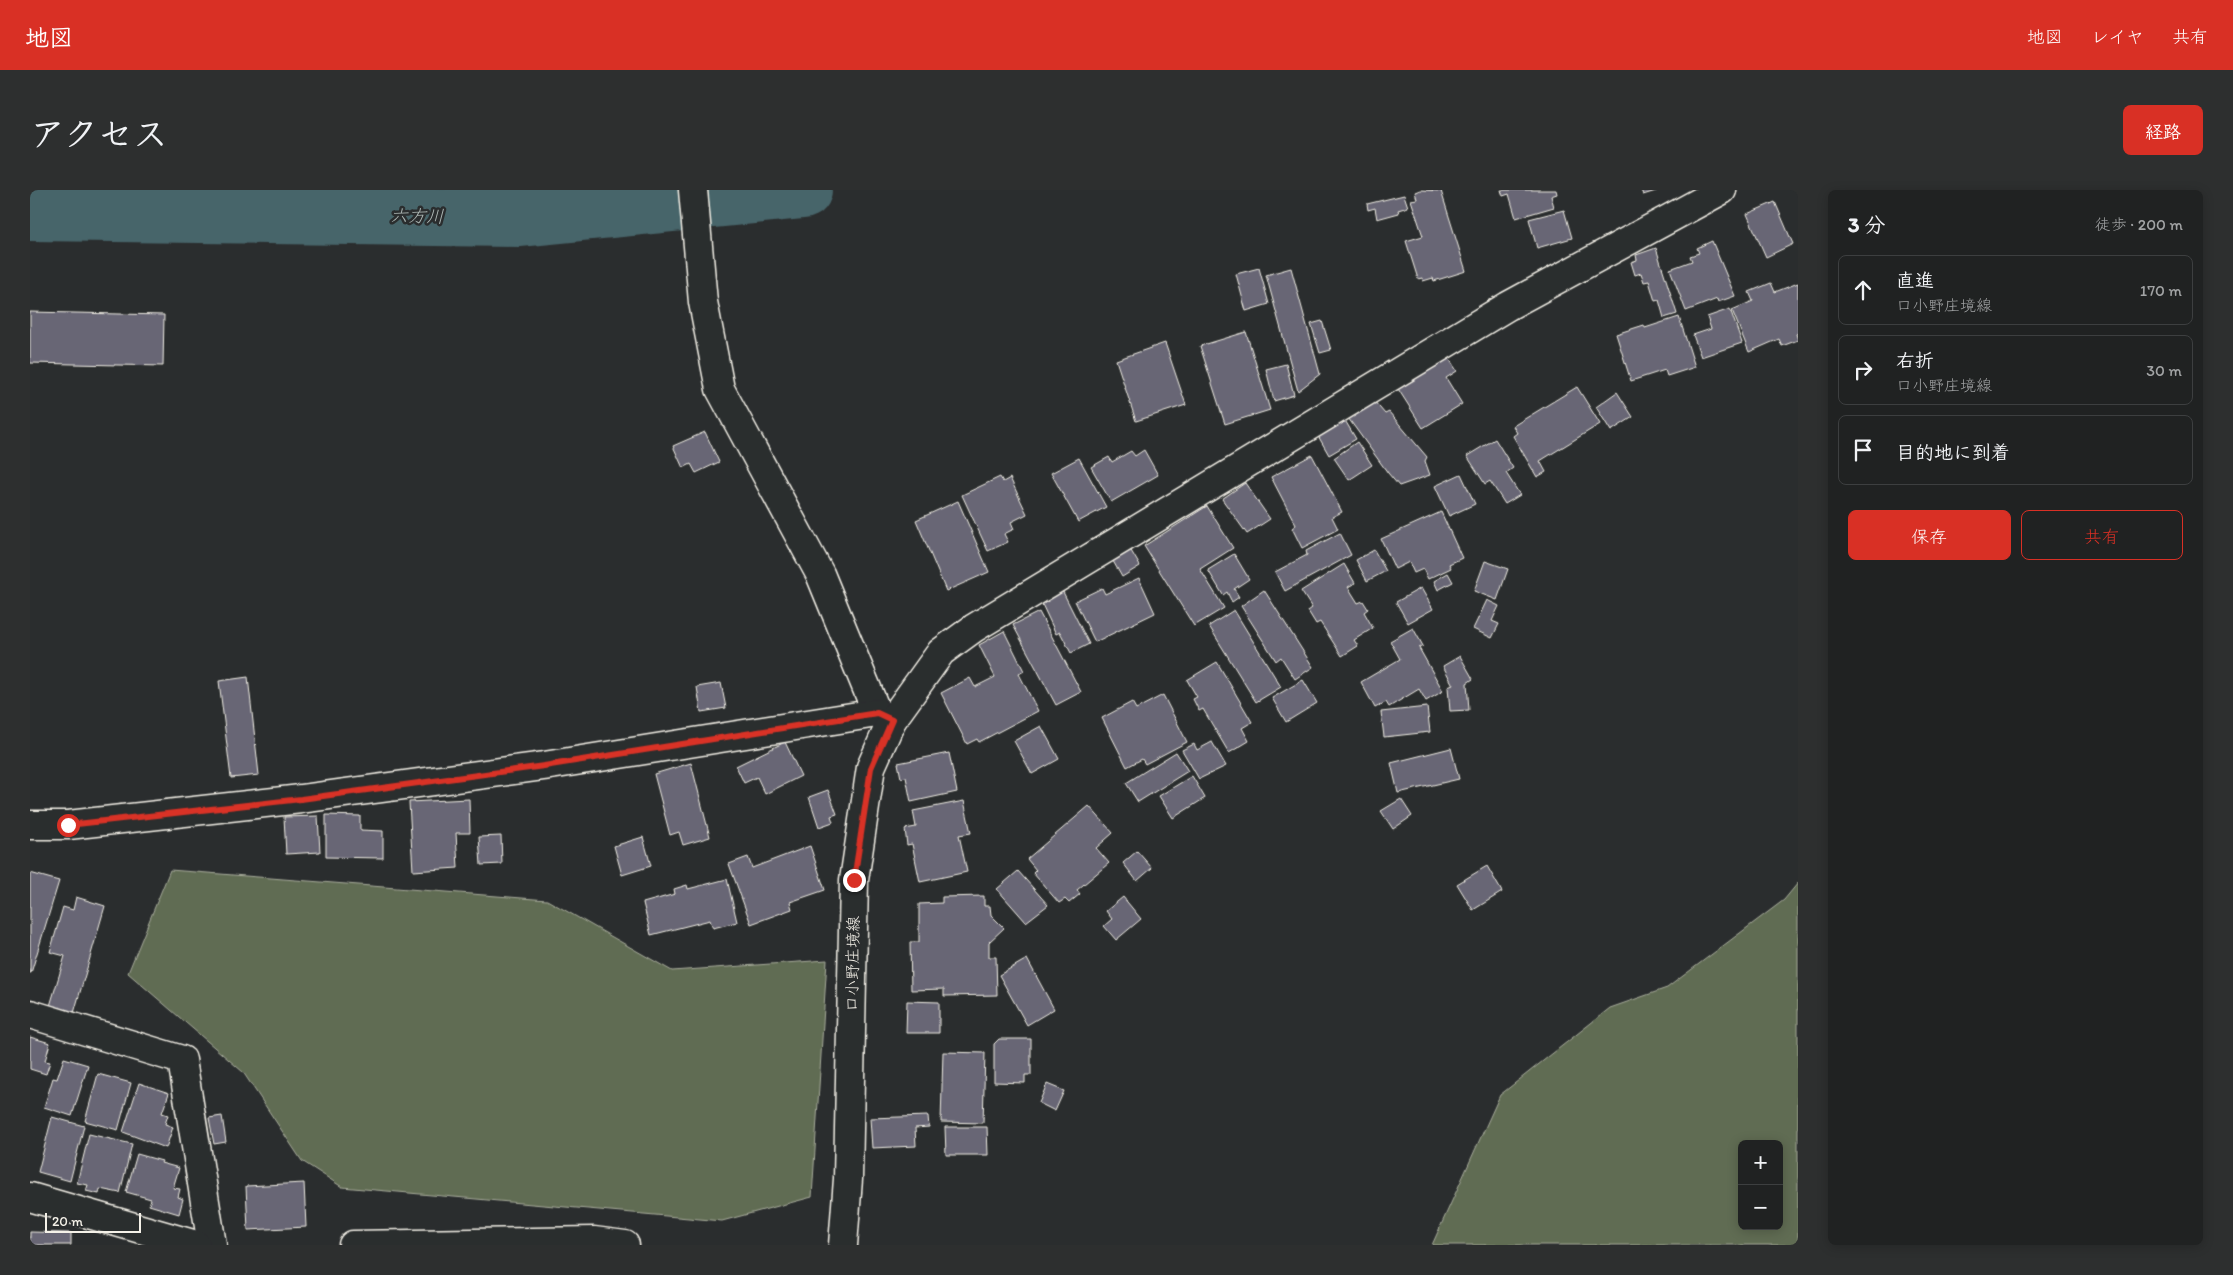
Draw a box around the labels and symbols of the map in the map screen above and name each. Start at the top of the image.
water label: 六方川 [390,205,444,227]
route start [57,814,80,837]
route end [843,869,866,892]
street label: 口小野庄境線 [842,916,863,1012]
scale bar [45,1210,141,1233]

